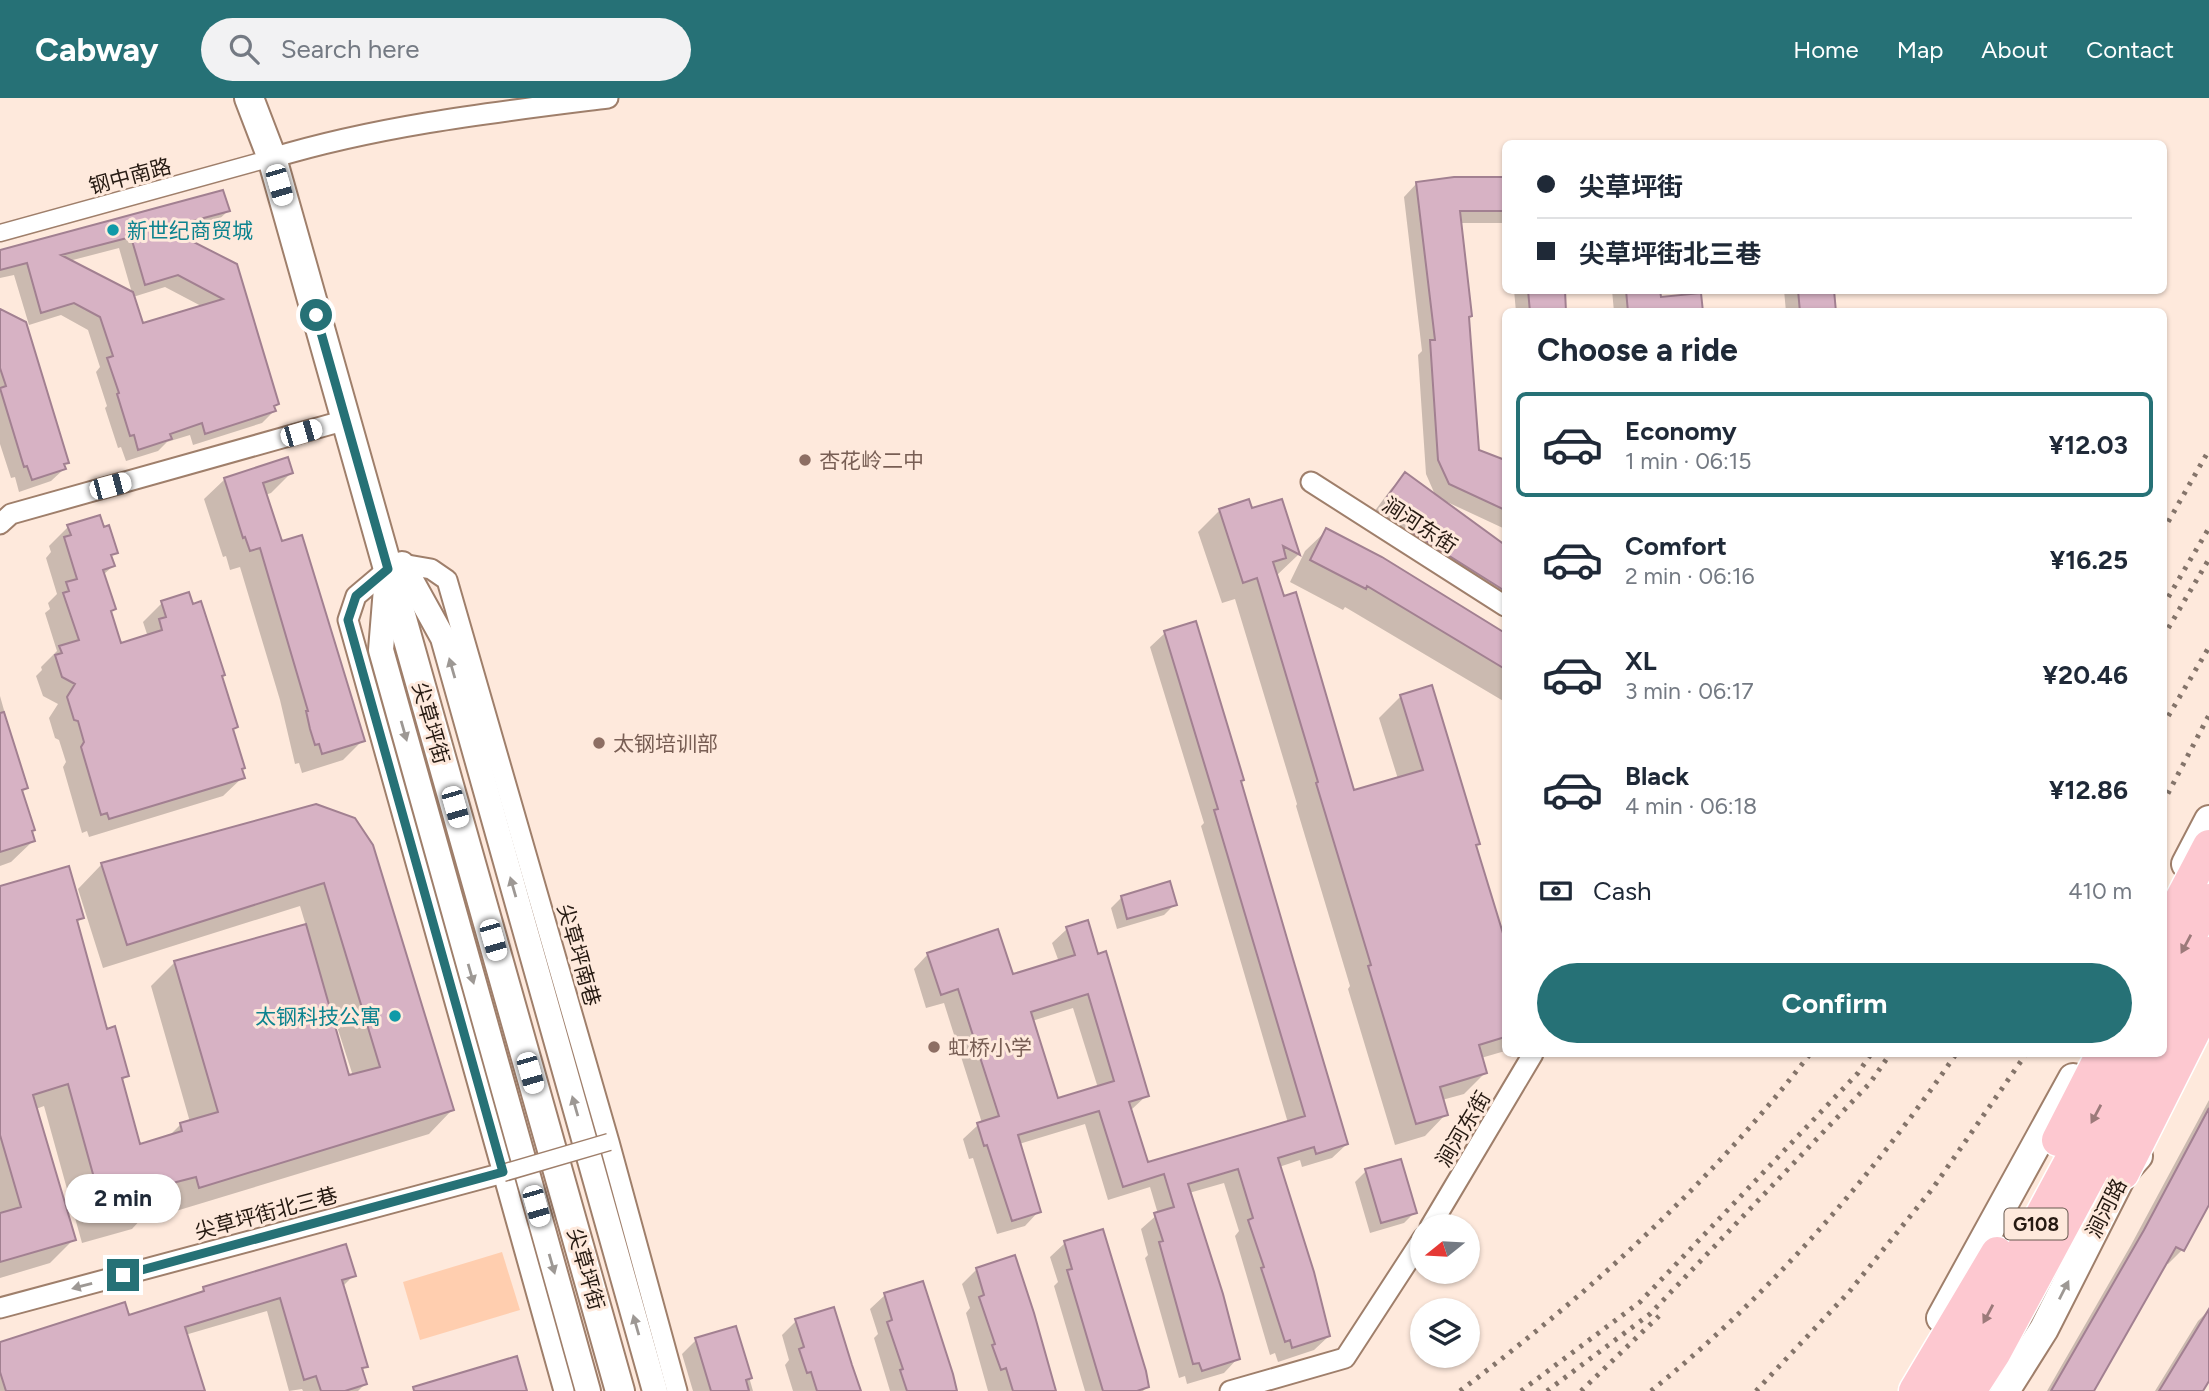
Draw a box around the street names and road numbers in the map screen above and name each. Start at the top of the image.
street label: 钢中南路 [86,153,174,199]
street label: 涧河东街 [1378,492,1462,558]
street label: 尖草坪街 [407,679,455,767]
street label: 尖草坪南巷 [553,901,605,1009]
street label: 涧河东街 [1431,1087,1495,1171]
street label: 涧河路 [2081,1174,2131,1242]
street label: 尖草坪街北三巷 [192,1182,340,1244]
road number: G108 [2004,1208,2068,1240]
street label: 尖草坪街 [562,1225,610,1313]

